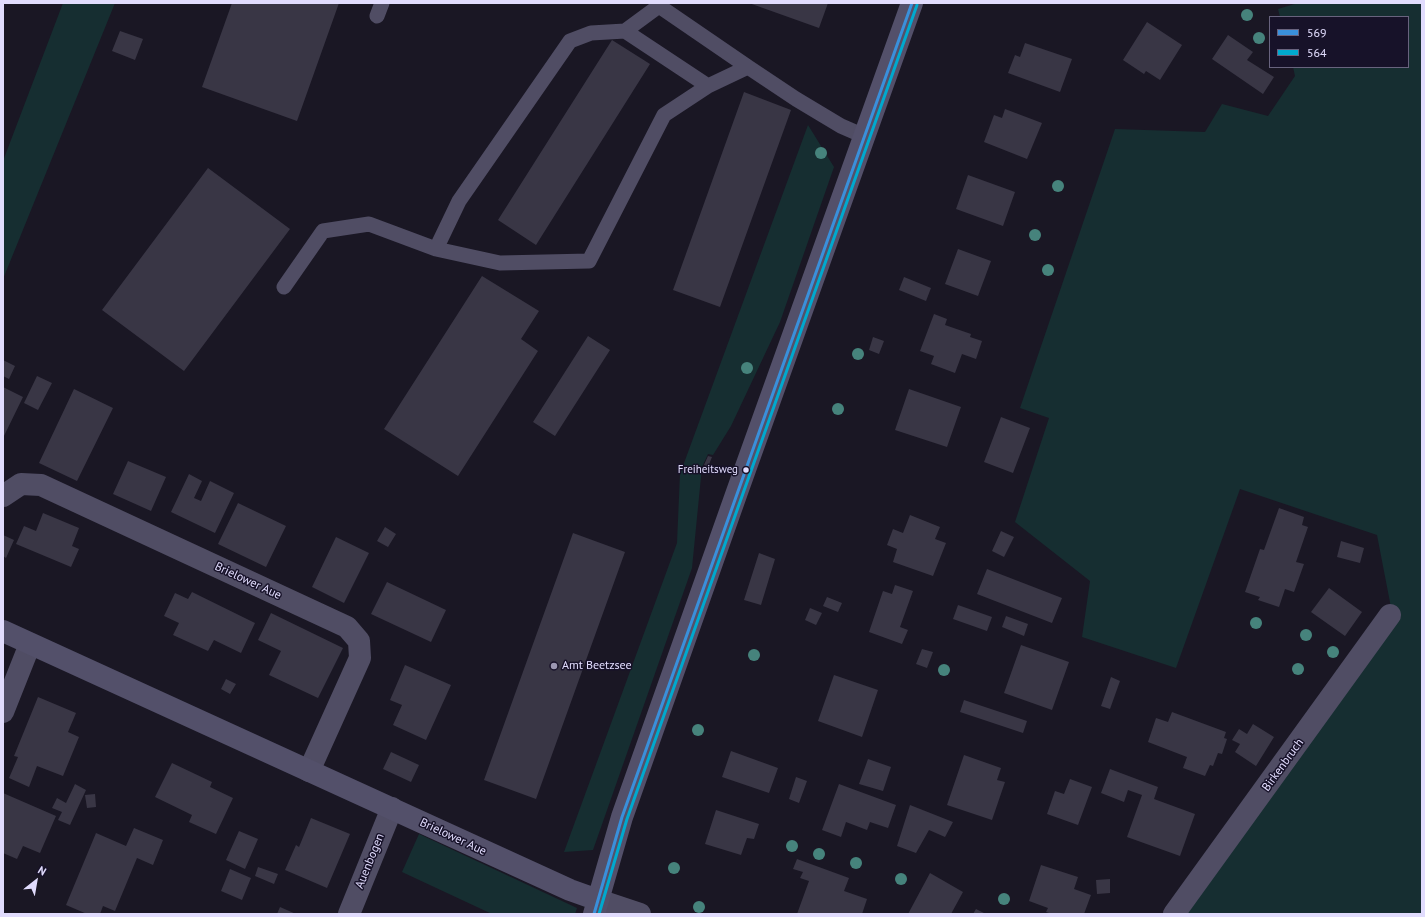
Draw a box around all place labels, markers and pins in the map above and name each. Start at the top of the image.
place label: Freiheitsweg [678,463,738,477]
marker: Freiheitsweg [741,465,751,475]
place label: Amt Beetzsee [562,659,632,673]
marker: Amt Beetzsee [549,661,559,671]

